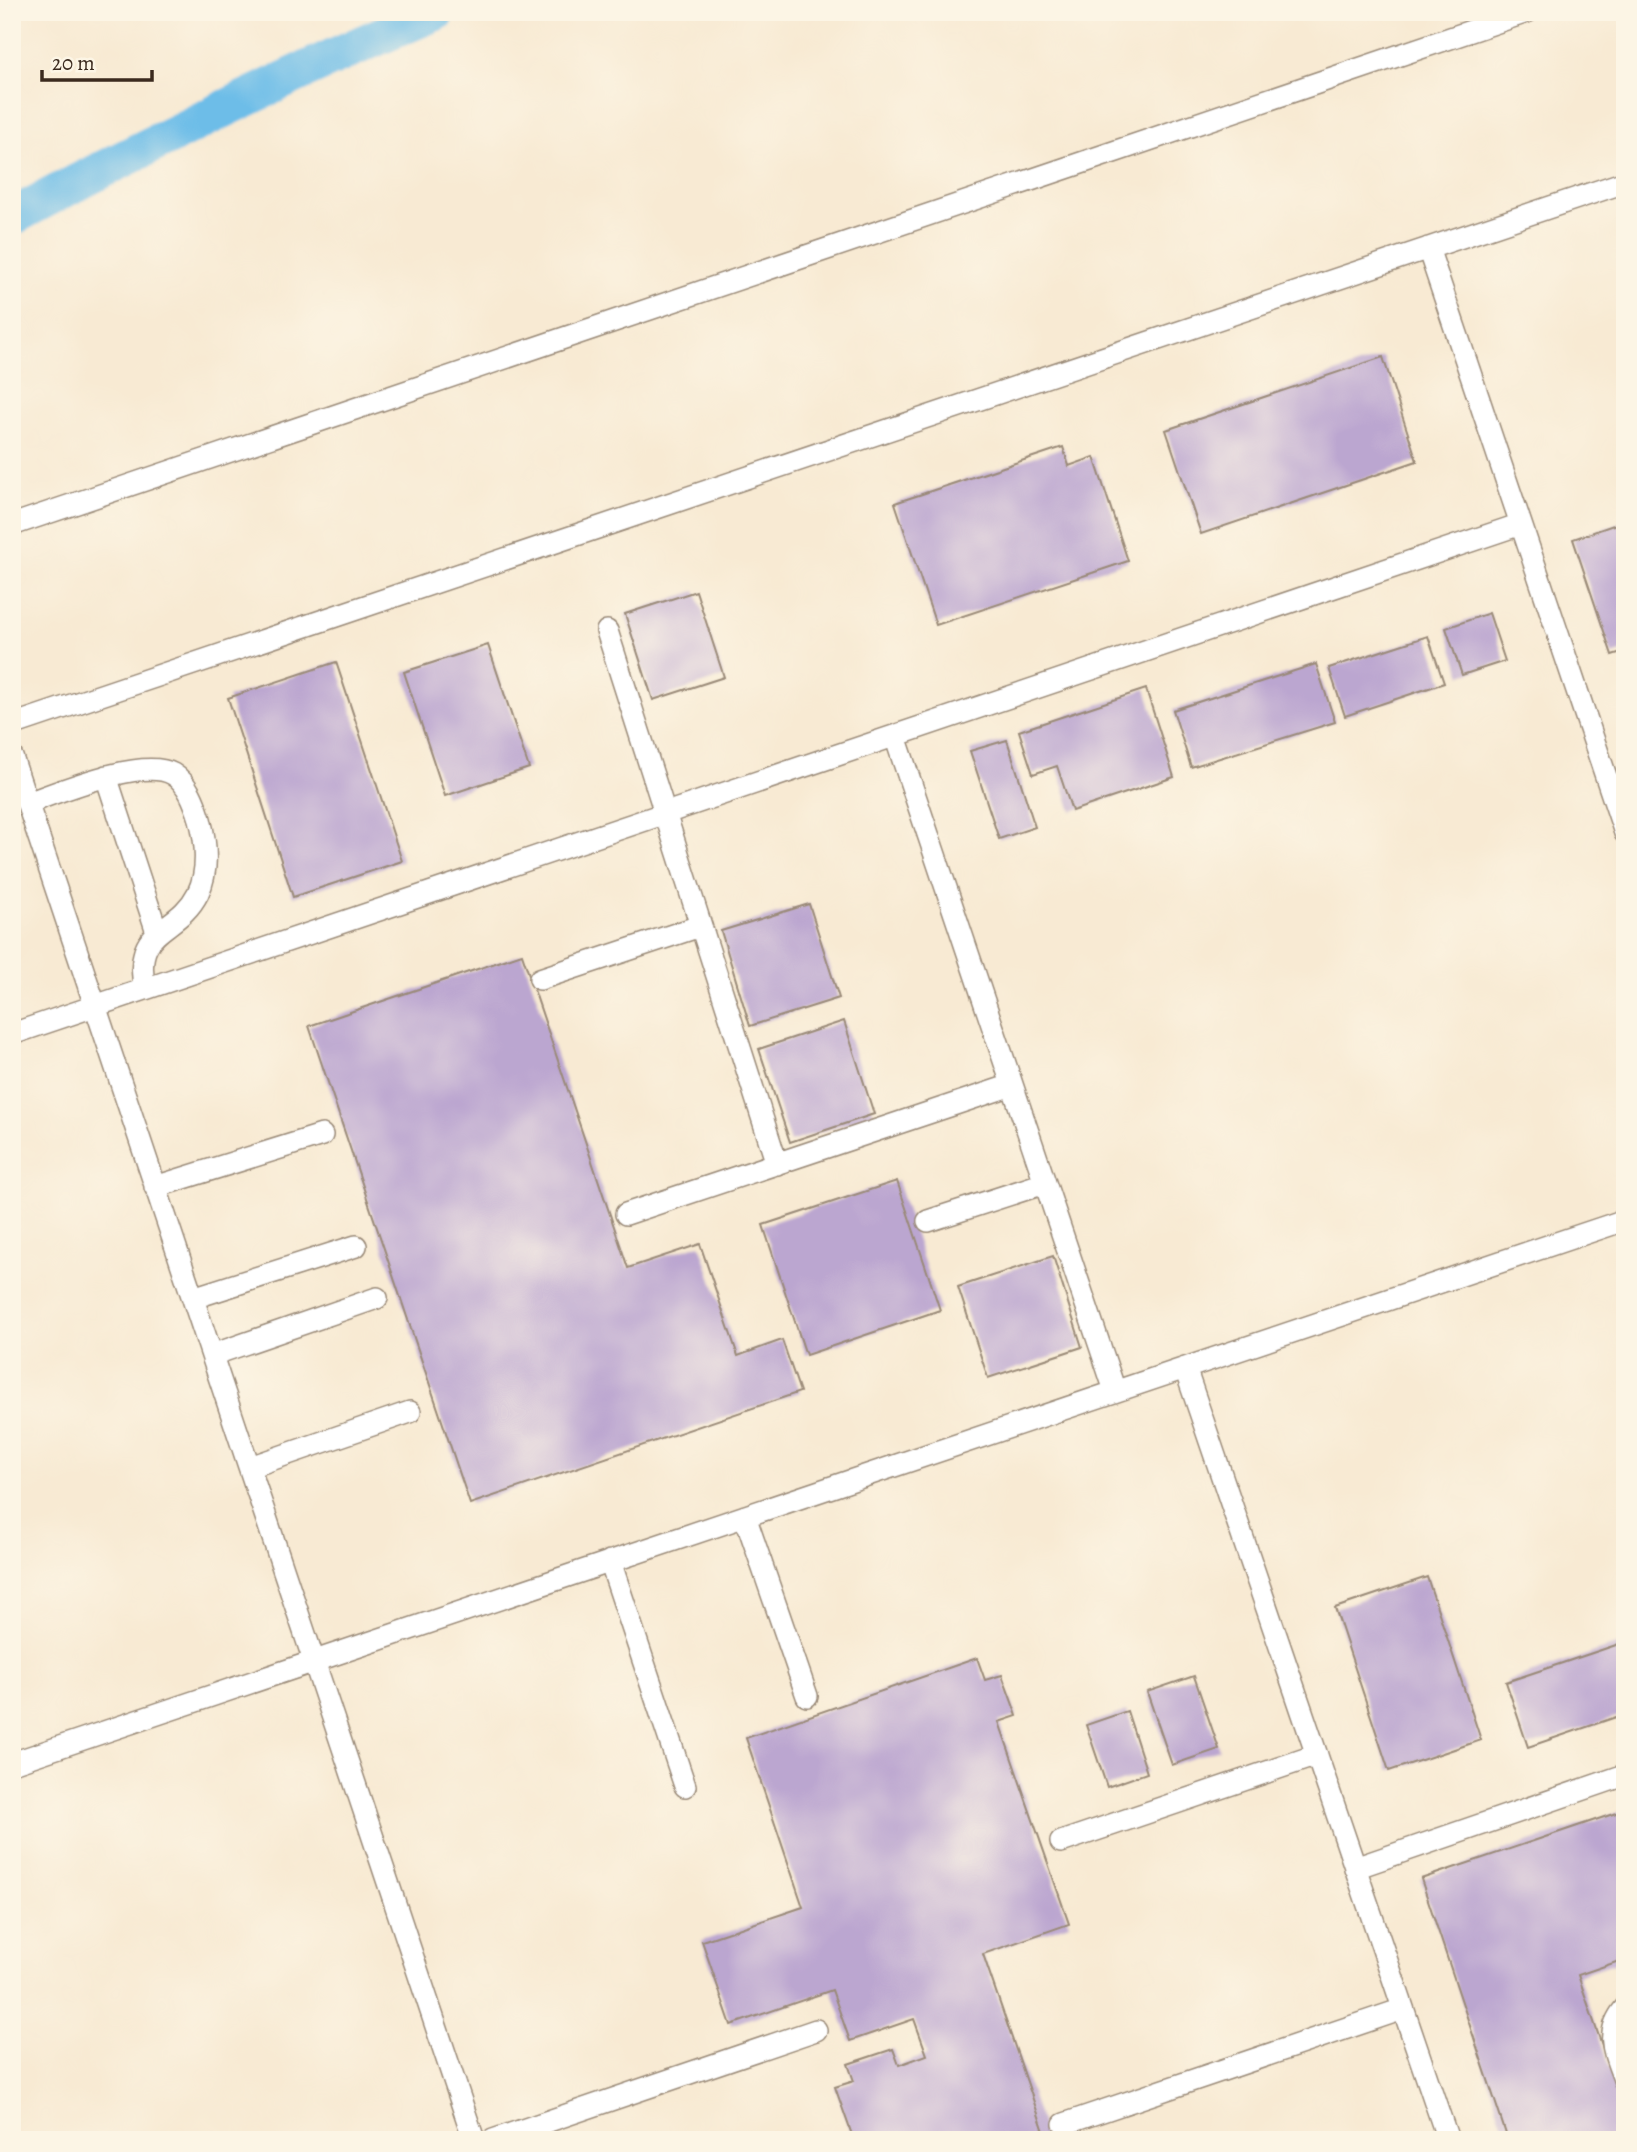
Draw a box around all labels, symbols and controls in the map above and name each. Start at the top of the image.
scale bar [42,38,152,82]
text: 20 m [52,49,95,77]

